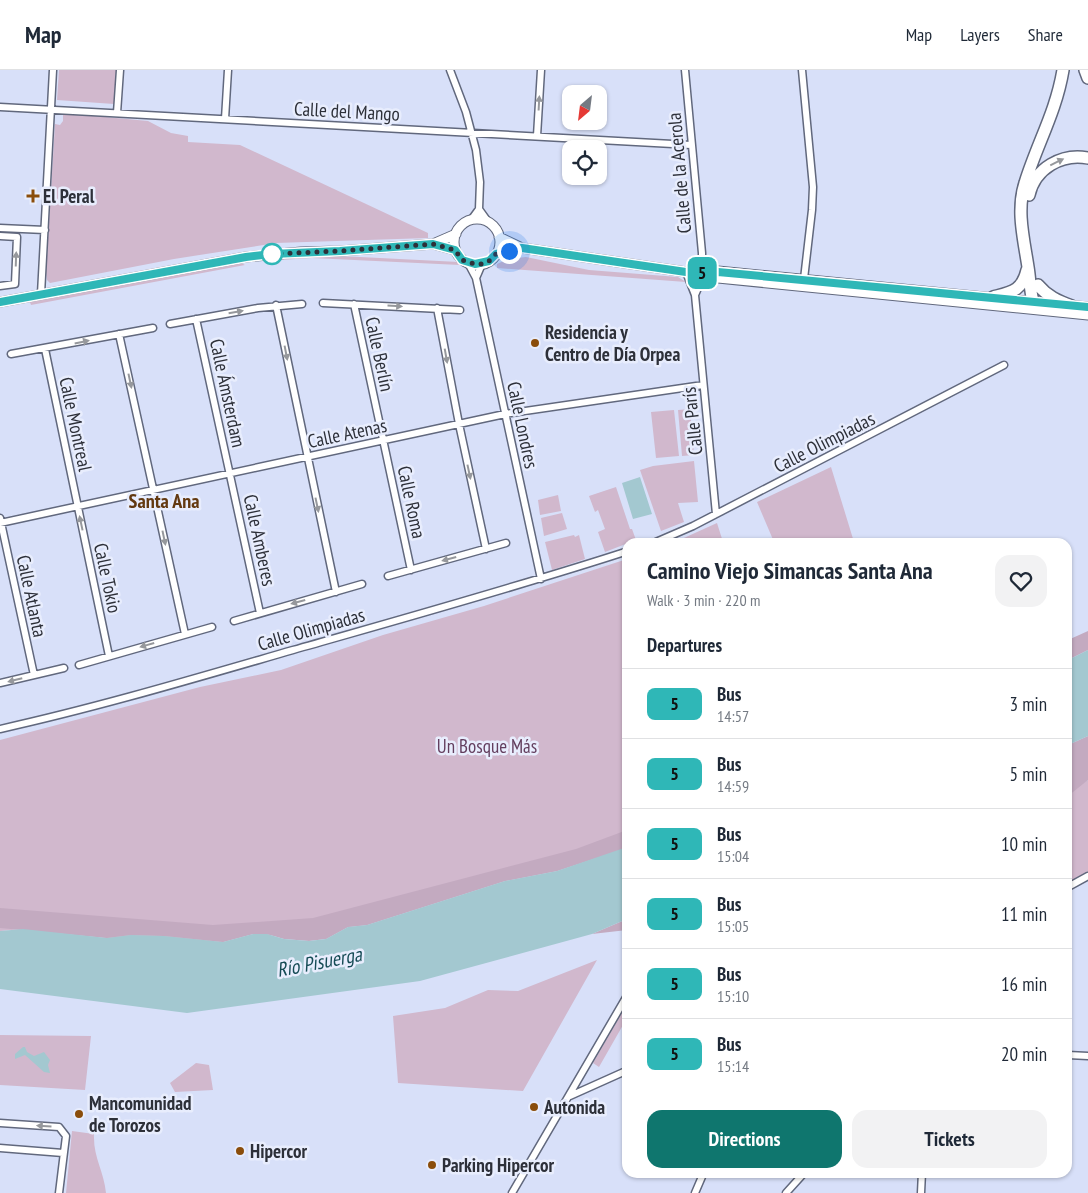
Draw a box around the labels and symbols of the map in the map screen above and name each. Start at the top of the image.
north arrow [562,85,608,130]
one-way arrow [535,95,543,111]
street label: Calle del Mango [294,96,400,126]
street label: Calle de la Acerola [662,112,696,234]
one-way arrow [1049,158,1064,166]
place label: El Peral [43,184,95,208]
marker: El Peral [27,190,39,202]
your location [497,239,522,264]
unlabelled marker [261,243,283,265]
one-way arrow [12,251,20,267]
line badge: 5 [686,257,718,289]
one-way arrow [388,302,404,310]
one-way arrow [229,307,245,315]
street label: Calle Berlín [360,314,400,394]
place label: Residencia y Centro de Día Orpea [545,320,680,366]
one-way arrow [75,337,91,345]
street label: Calle Ámsterdam [205,337,251,449]
marker: Residencia y Centro de Día Orpea [529,337,541,349]
one-way arrow [282,346,290,361]
one-way arrow [442,349,450,364]
one-way arrow [126,374,134,389]
street label: Calle Montreal [54,375,98,474]
street label: Calle Londres [502,379,544,471]
street label: Calle París [677,386,707,456]
street label: Calle Olimpiadas [769,406,879,478]
street label: Calle Atenas [305,413,389,453]
street label: Calle Roma [393,464,431,540]
one-way arrow [465,464,473,480]
district label: Santa Ana [129,488,199,514]
street label: Calle Amberes [239,492,281,588]
one-way arrow [313,497,321,512]
one-way arrow [77,515,85,530]
one-way arrow [160,530,168,545]
street label: Calle Tokio [89,541,127,615]
street label: Calle Atlanta [12,553,52,639]
one-way arrow [441,556,456,564]
one-way arrow [290,599,305,607]
street label: Calle Olimpiadas [255,602,367,656]
one-way arrow [139,642,154,650]
one-way arrow [7,676,22,684]
park label: Un Bosque Más [437,734,537,758]
water label: Río Pisuerga [274,941,365,983]
place label: Mancomunidad de Torozos [89,1091,192,1137]
place label: Autonida [543,1095,605,1119]
marker: Autonida [528,1101,540,1113]
marker: Mancomunidad de Torozos [73,1108,85,1120]
one-way arrow [35,1121,51,1129]
place label: Hipercor [250,1139,307,1163]
marker: Hipercor [234,1145,246,1157]
place label: Parking Hipercor [442,1153,554,1177]
marker: Parking Hipercor [426,1159,438,1171]

